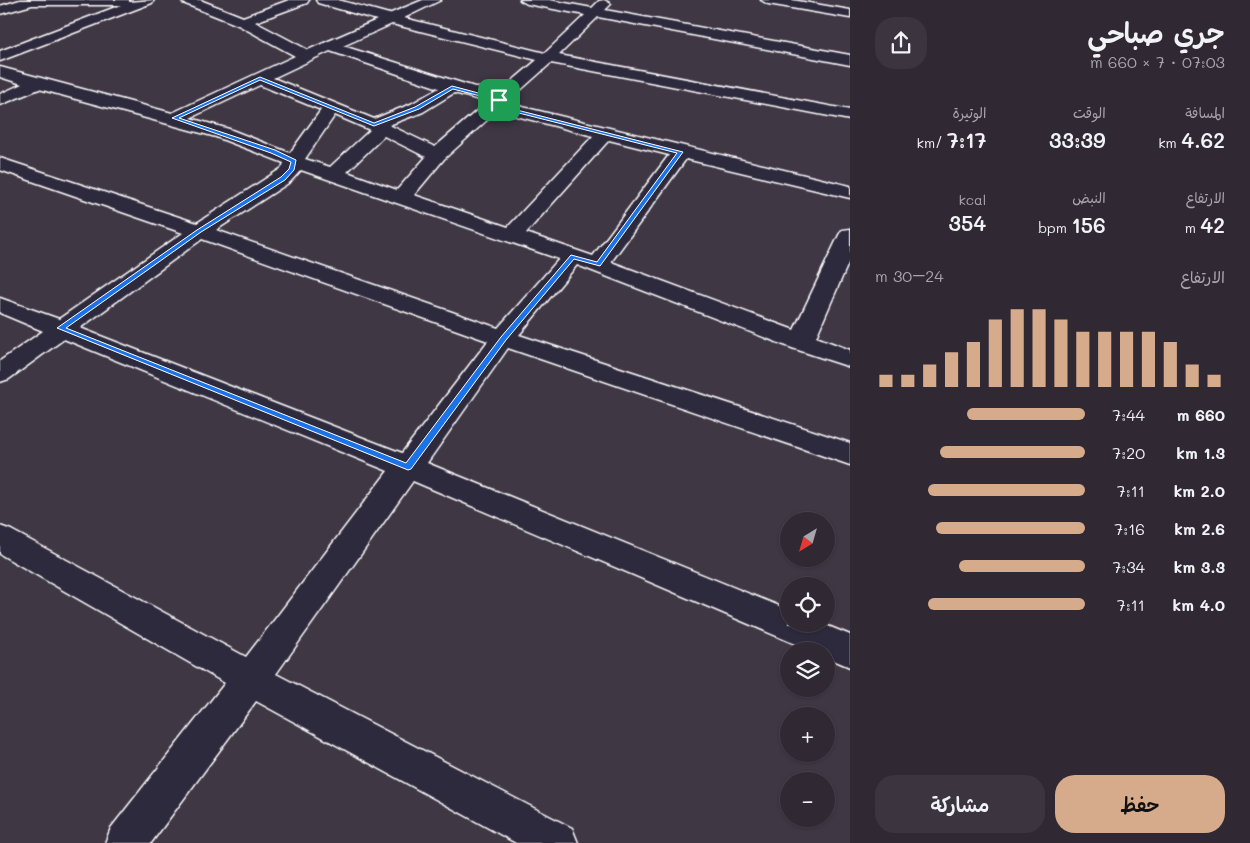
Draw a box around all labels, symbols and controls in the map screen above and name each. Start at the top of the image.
text: جري صباحي [1087,14,1225,50]
button: share [875,17,927,69]
text: 07:03 · 7 × 660 m [1090,51,1225,72]
pin [478,79,520,121]
icon: arrive [485,86,513,114]
text: الوتيرة [953,103,986,122]
text: الوقت [1073,103,1106,122]
text: المسافة [1185,103,1225,122]
text: 7:17 [947,126,986,153]
text: 33:39 [1049,126,1106,153]
text: 4.62 [1181,126,1225,153]
text: /km [917,133,947,152]
text: km [1158,133,1181,152]
text: النبض [1072,188,1106,207]
text: الارتفاع [1186,188,1225,207]
text: kcal [958,190,986,209]
text: 354 [949,209,986,236]
text: 156 [1071,211,1106,238]
text: 42 [1200,211,1225,238]
text: bpm [1038,218,1071,237]
text: m [1185,218,1200,237]
text: 24–30 m [875,265,944,286]
text: الارتفاع [1180,266,1225,287]
text: 7:44 [1112,404,1145,425]
text: 660 m [1177,404,1225,425]
text: 7:20 [1112,442,1145,463]
text: 1.3 km [1176,442,1225,463]
text: 7:11 [1117,480,1145,501]
text: 2.0 km [1174,480,1225,501]
north arrow [780,512,835,568]
map controls [780,512,835,827]
text: 7:16 [1114,518,1145,539]
text: 2.6 km [1174,518,1225,539]
text: 7:34 [1112,556,1145,577]
text: 3.3 km [1174,556,1225,577]
button: locate [780,577,835,632]
text: 7:11 [1117,594,1145,615]
text: 4.0 km [1173,594,1225,615]
button: layers [780,642,835,697]
button: + [780,707,835,762]
button: − [780,772,835,827]
button: مشاركة [875,775,1045,833]
button: حفظ [1055,775,1225,833]

